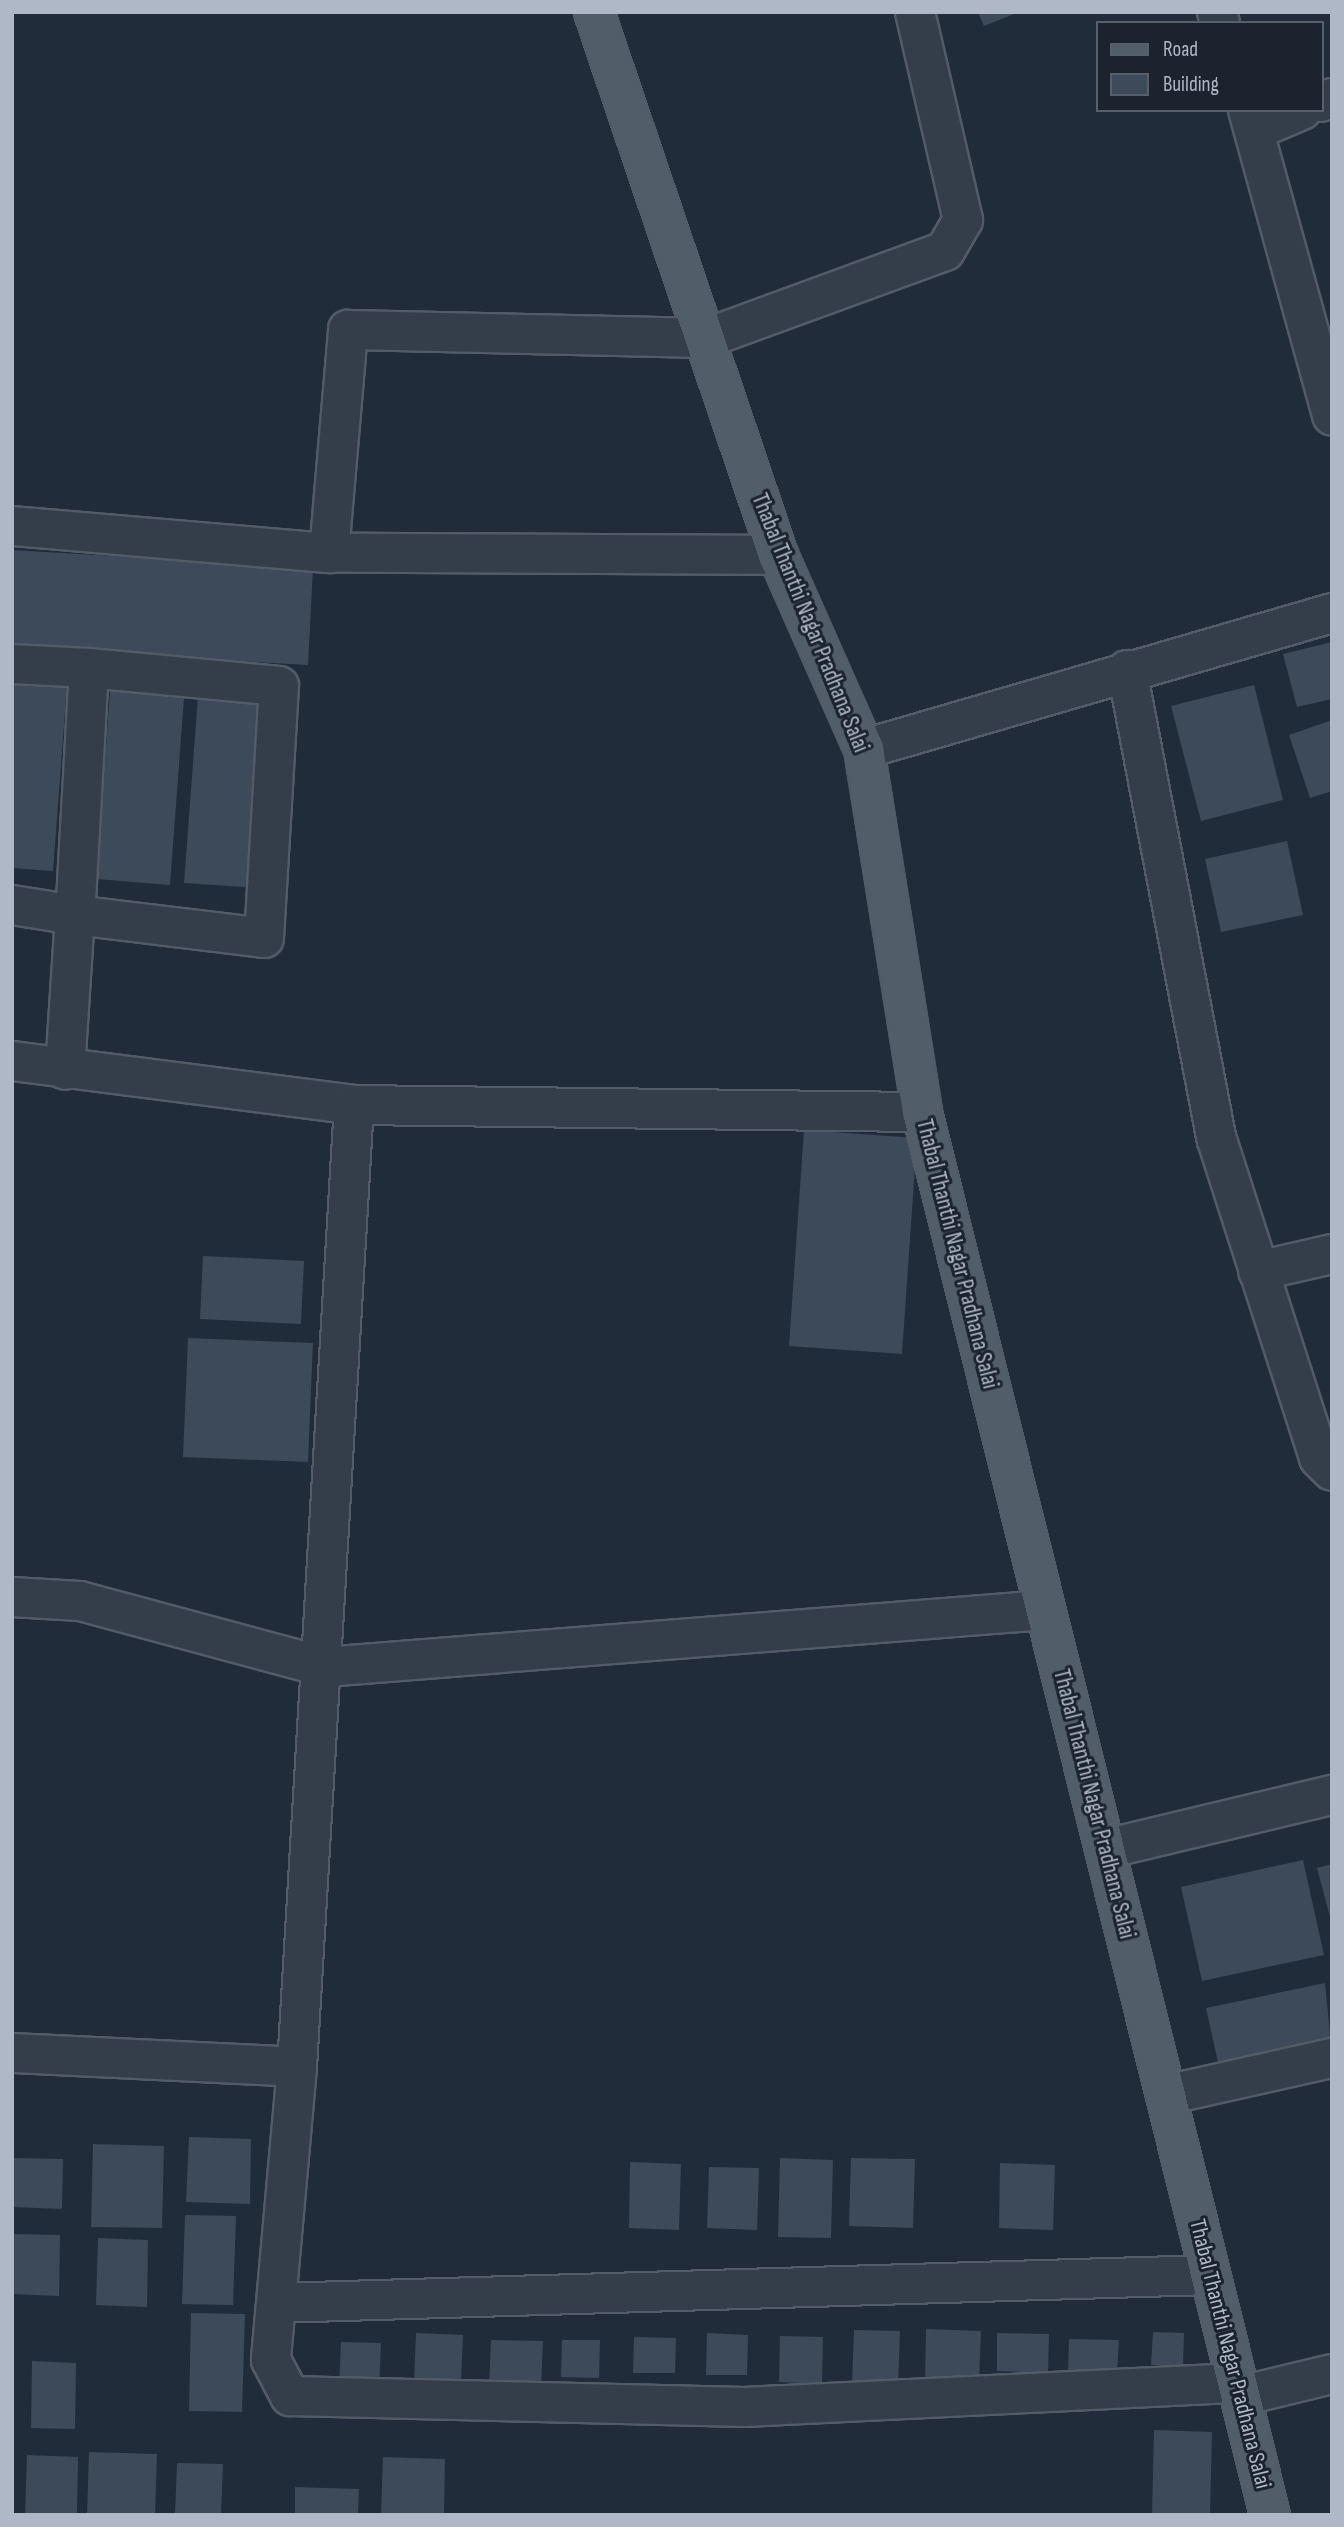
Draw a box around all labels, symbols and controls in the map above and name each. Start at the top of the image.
legend [1096,21,1323,112]
text: Road [1163,37,1198,62]
text: Building [1163,72,1219,97]
street label: Thabal Thanthi Nagar Pradhana Salai [745,489,875,757]
street label: Thabal Thanthi Nagar Pradhana Salai [910,1116,1004,1392]
street label: Thabal Thanthi Nagar Pradhana Salai [1047,1666,1141,1942]
street label: Thabal Thanthi Nagar Pradhana Salai [1183,2216,1277,2492]

